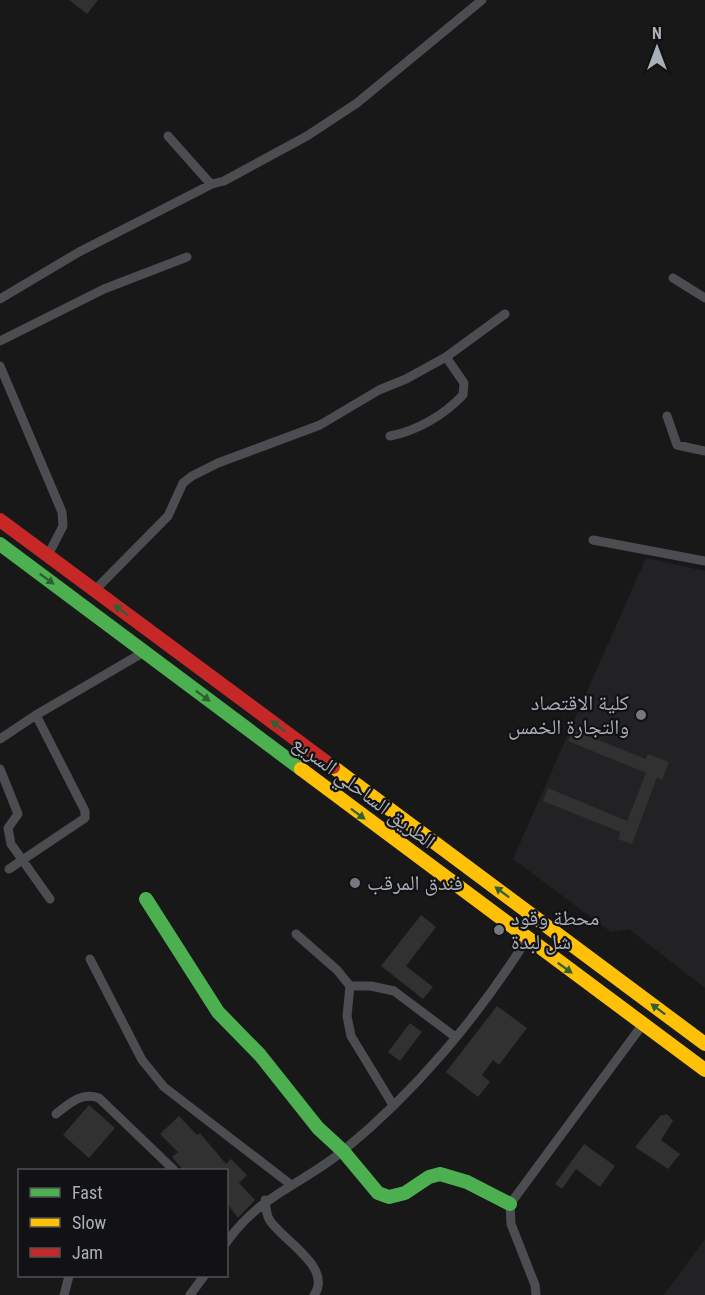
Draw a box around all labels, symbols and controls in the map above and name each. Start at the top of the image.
north arrow [627,18,687,78]
text: N [652,24,662,43]
one-way arrow [40,572,55,584]
one-way arrow [114,604,129,616]
one-way arrow [195,690,210,702]
place label: كلية الاقتصاد والتجارة الخمس [508,691,629,740]
marker: كلية الاقتصاد والتجارة الخمس [634,708,648,722]
one-way arrow [270,720,286,732]
street label: الطريق الساحلي السريع [285,731,440,857]
one-way arrow [351,807,366,819]
place label: فندق المرقب [367,871,463,896]
marker: فندق المرقب [348,876,362,890]
one-way arrow [494,887,509,899]
place label: محطة وقود شل لبدة [511,906,599,955]
marker: محطة وقود شل لبدة [492,923,506,937]
one-way arrow [558,961,573,973]
one-way arrow [650,1002,666,1015]
legend [18,1169,228,1277]
text: Fast [72,1182,103,1203]
text: Slow [72,1212,107,1233]
text: Jam [72,1242,103,1263]

